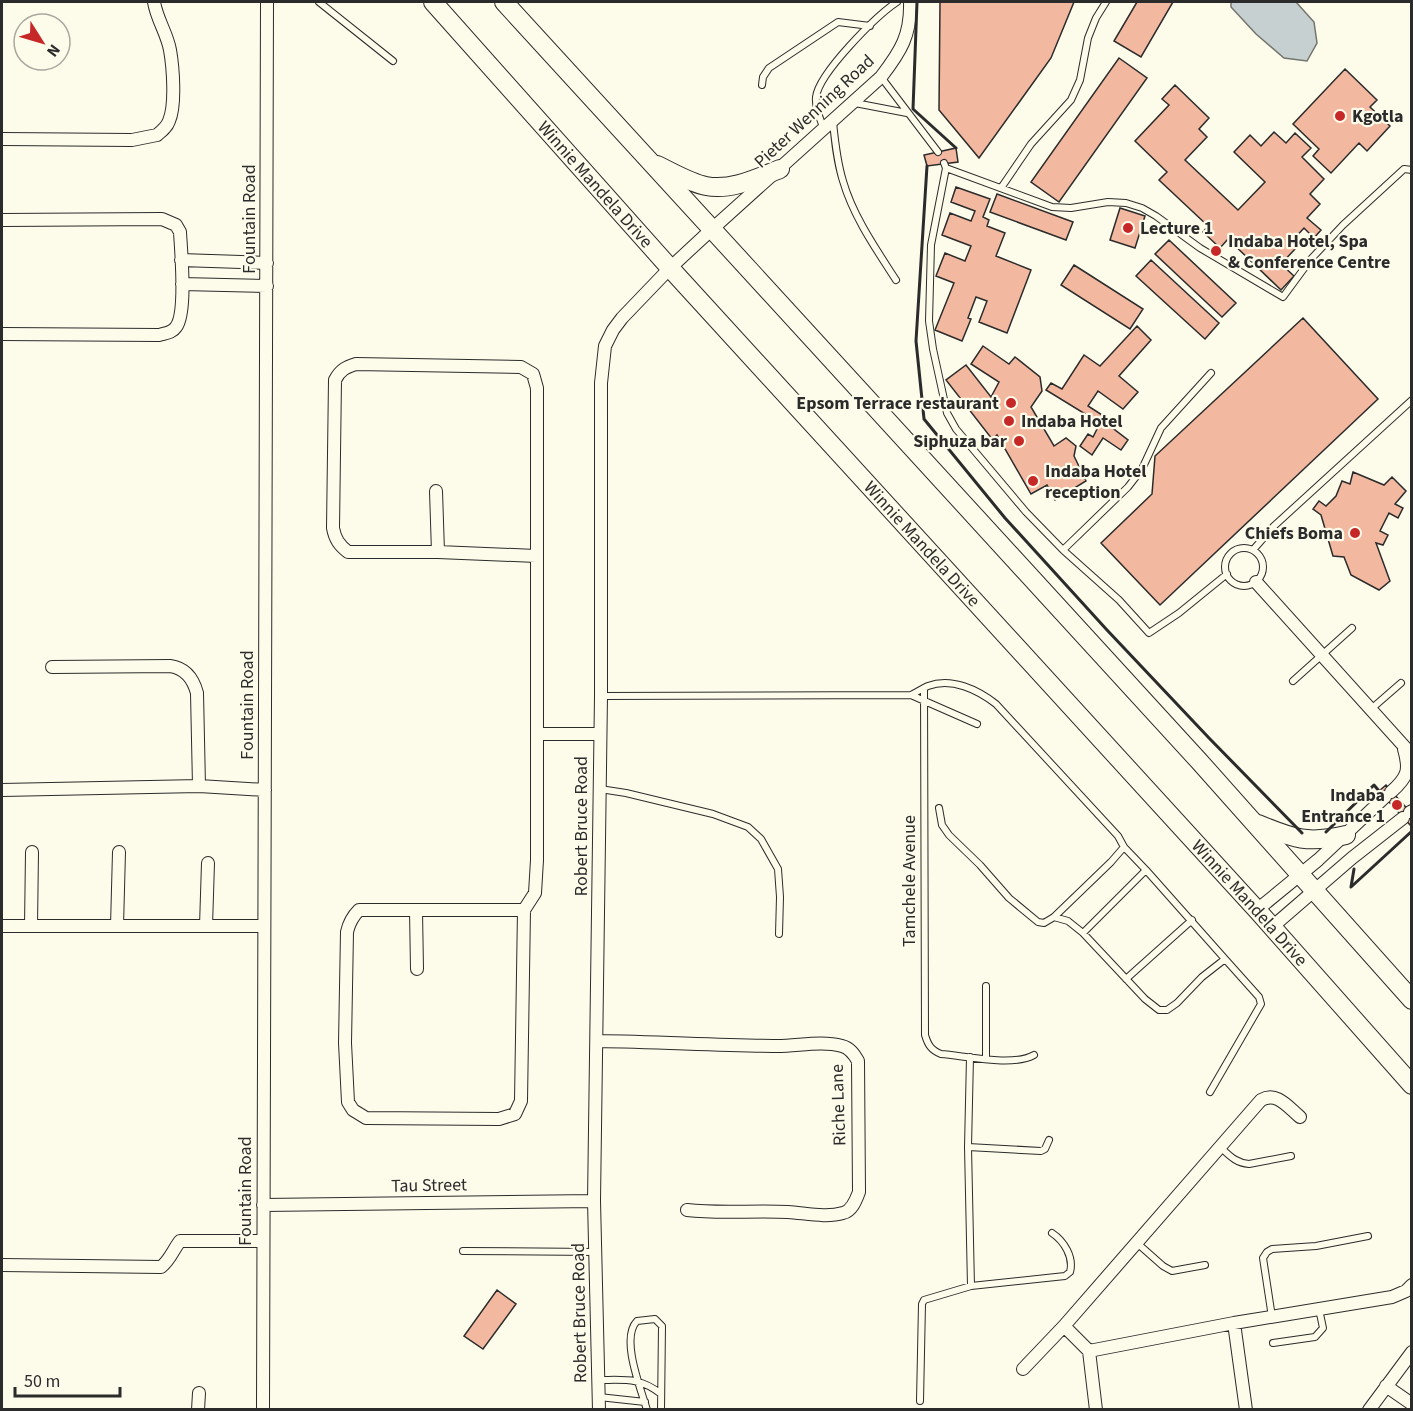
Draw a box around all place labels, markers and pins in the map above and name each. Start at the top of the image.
place label: Kgotla [1352,104,1403,129]
marker: Kgotla [1333,109,1347,123]
place label: Lecture 1 [1140,216,1213,241]
marker: Lecture 1 [1121,221,1135,235]
place label: Indaba Hotel, Spa & Conference Centre [1228,229,1390,275]
marker: Indaba Hotel, Spa & Conference Centre [1209,244,1223,258]
place label: Epsom Terrace restaurant [796,391,999,416]
marker: Epsom Terrace restaurant [1004,396,1018,410]
place label: Indaba Hotel [1021,409,1122,434]
marker: Indaba Hotel [1002,414,1016,428]
place label: Siphuza bar [913,429,1008,454]
marker: Siphuza bar [1012,434,1026,448]
place label: Indaba Hotel reception [1045,459,1146,505]
marker: Indaba Hotel reception [1026,474,1040,488]
place label: Chiefs Boma [1245,521,1343,546]
marker: Chiefs Boma [1348,526,1362,540]
place label: Indaba Entrance 1 [1301,783,1385,829]
marker: Indaba Entrance 1 [1390,798,1404,812]

